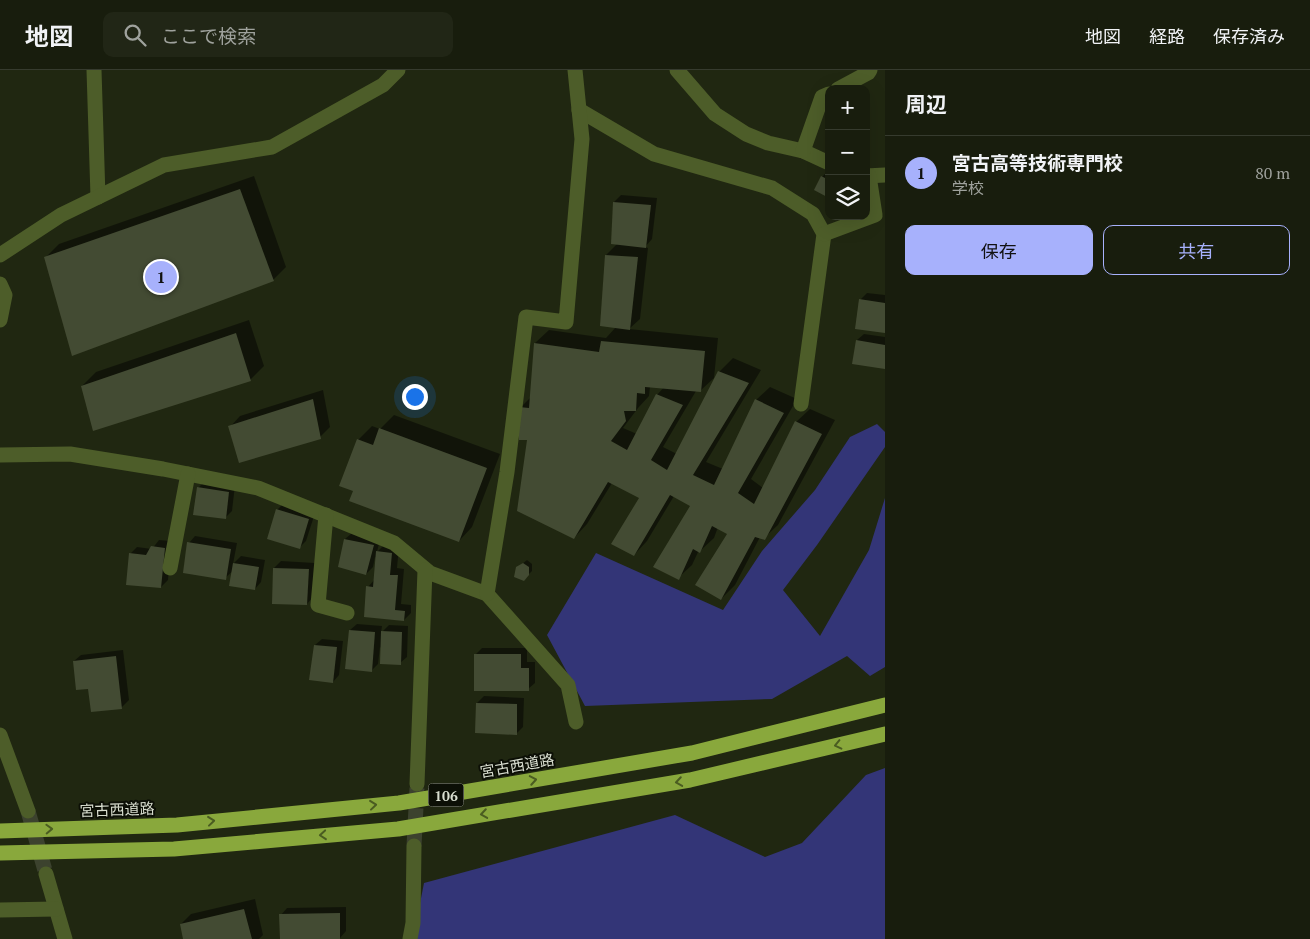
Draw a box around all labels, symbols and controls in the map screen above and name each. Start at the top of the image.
search box [103,12,453,57]
text: 地図 [25,20,73,52]
icon: search [121,21,149,49]
text: ここで検索 [161,23,256,48]
text: 地図 [1085,24,1121,48]
text: 経路 [1149,24,1185,48]
text: 保存済み [1213,24,1285,48]
map controls [825,85,870,220]
button: + [825,85,870,130]
text: 周辺 [905,90,947,118]
button: − [825,130,870,175]
text: 宮古高等技術専門校 [952,150,1123,175]
text: 1 [916,162,926,184]
text: 80 m [1255,162,1290,184]
button: layers [825,175,870,220]
text: 学校 [952,177,984,199]
button: 保存 [905,225,1093,275]
button: 共有 [1103,225,1290,275]
pin: 1 [145,258,177,296]
your location [402,384,428,410]
one-way arrow [833,739,842,750]
street label: 宮古西道路 [478,749,556,781]
one-way arrow [529,776,538,786]
one-way arrow [675,776,684,786]
road number: 106 [428,784,464,806]
street label: 宮古西道路 [79,798,155,820]
one-way arrow [369,800,377,811]
one-way arrow [480,809,489,819]
one-way arrow [207,816,215,827]
one-way arrow [45,824,53,835]
one-way arrow [319,829,327,840]

